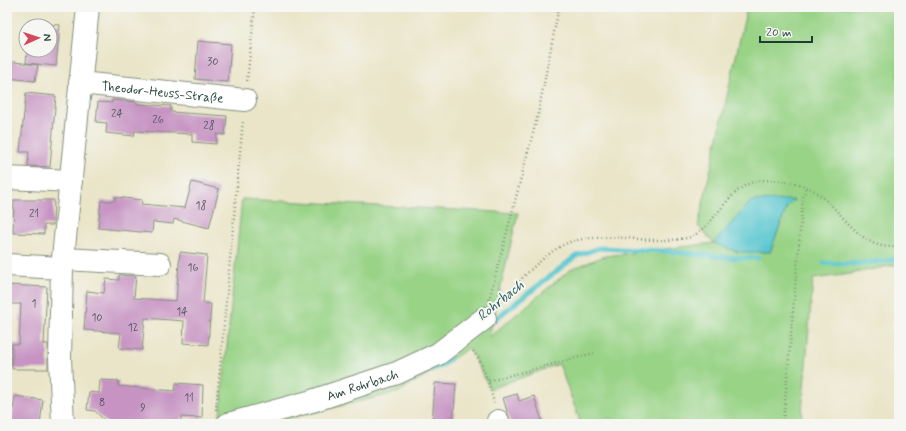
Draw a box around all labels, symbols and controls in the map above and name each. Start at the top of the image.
north arrow [18,18,58,58]
scale bar [760,18,812,44]
text: 20 m [766,25,792,41]
text: N [40,34,54,42]
house number: 30 [207,55,219,69]
street label: Theodor-Heuss-Straße [101,78,224,108]
house number: 24 [111,107,123,121]
house number: 26 [152,113,164,127]
house number: 28 [203,119,215,133]
house number: 18 [196,199,206,213]
house number: 21 [29,207,39,221]
house number: 16 [188,261,199,275]
water label: Rohrbach [474,276,528,325]
house number: 1 [32,297,37,311]
house number: 14 [176,305,188,319]
house number: 10 [91,311,103,325]
house number: 12 [128,321,139,335]
street label: Am Rohrbach [325,366,401,406]
house number: 11 [184,391,194,405]
house number: 8 [99,396,105,410]
house number: 9 [140,401,146,415]

